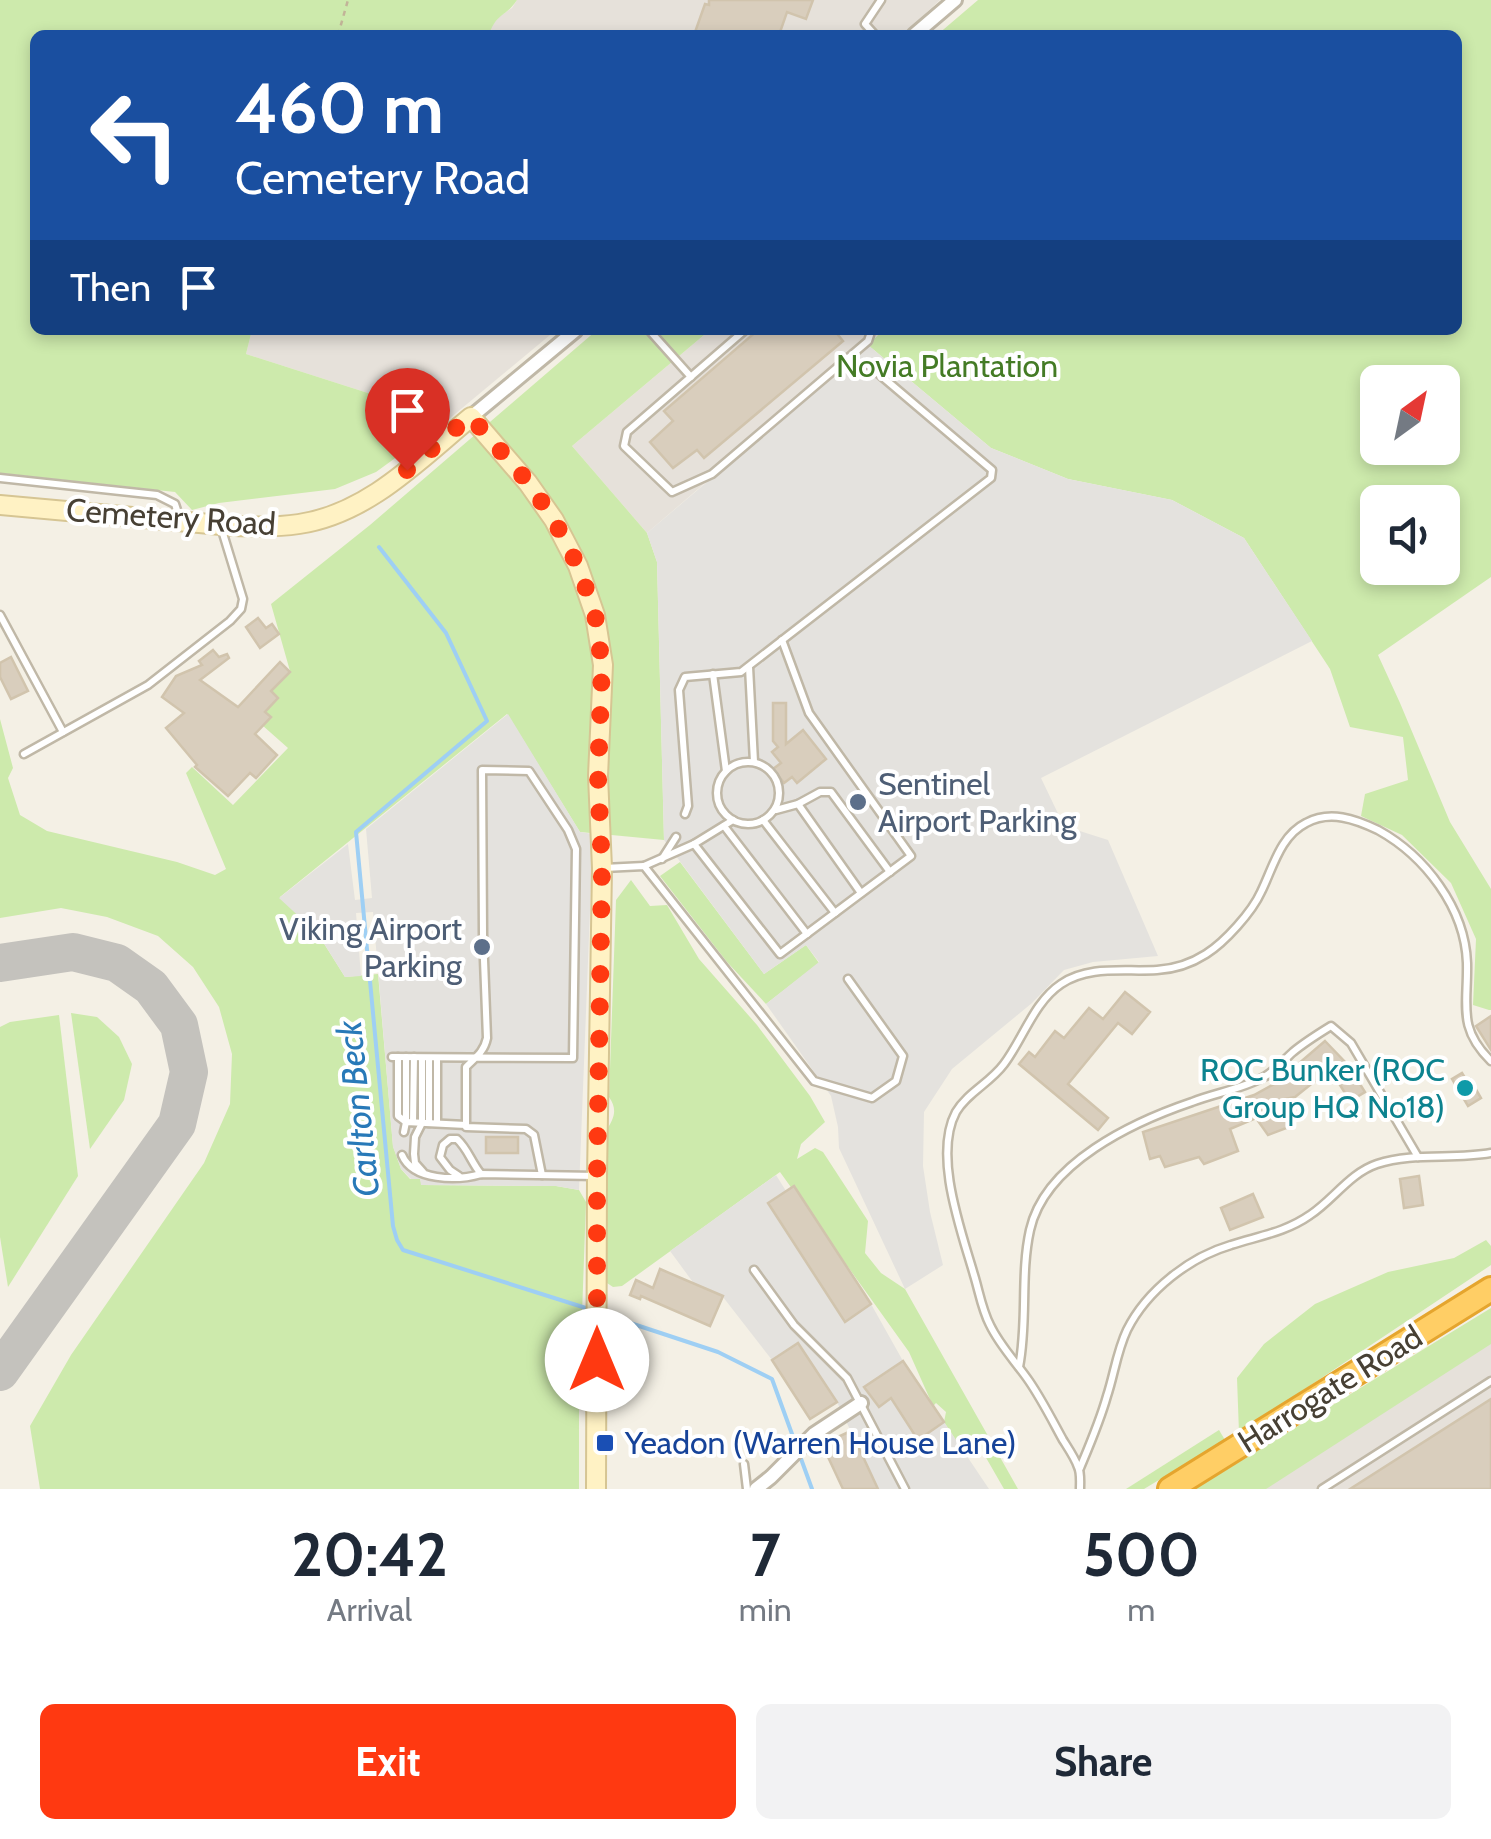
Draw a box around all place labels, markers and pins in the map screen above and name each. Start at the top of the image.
pin [365,368,450,471]
place label: Sentinel Airport Parking [878,764,1077,840]
marker: Sentinel Airport Parking [847,791,869,813]
place label: Viking Airport Parking [279,909,463,985]
marker: Viking Airport Parking [471,936,493,958]
place label: ROC Bunker (ROC Group HQ No18) [1200,1050,1445,1126]
marker: ROC Bunker (ROC Group HQ No18) [1454,1077,1476,1099]
place label: Yeadon (Warren House Lane) [624,1423,1016,1462]
marker: Yeadon (Warren House Lane) [594,1432,616,1454]

